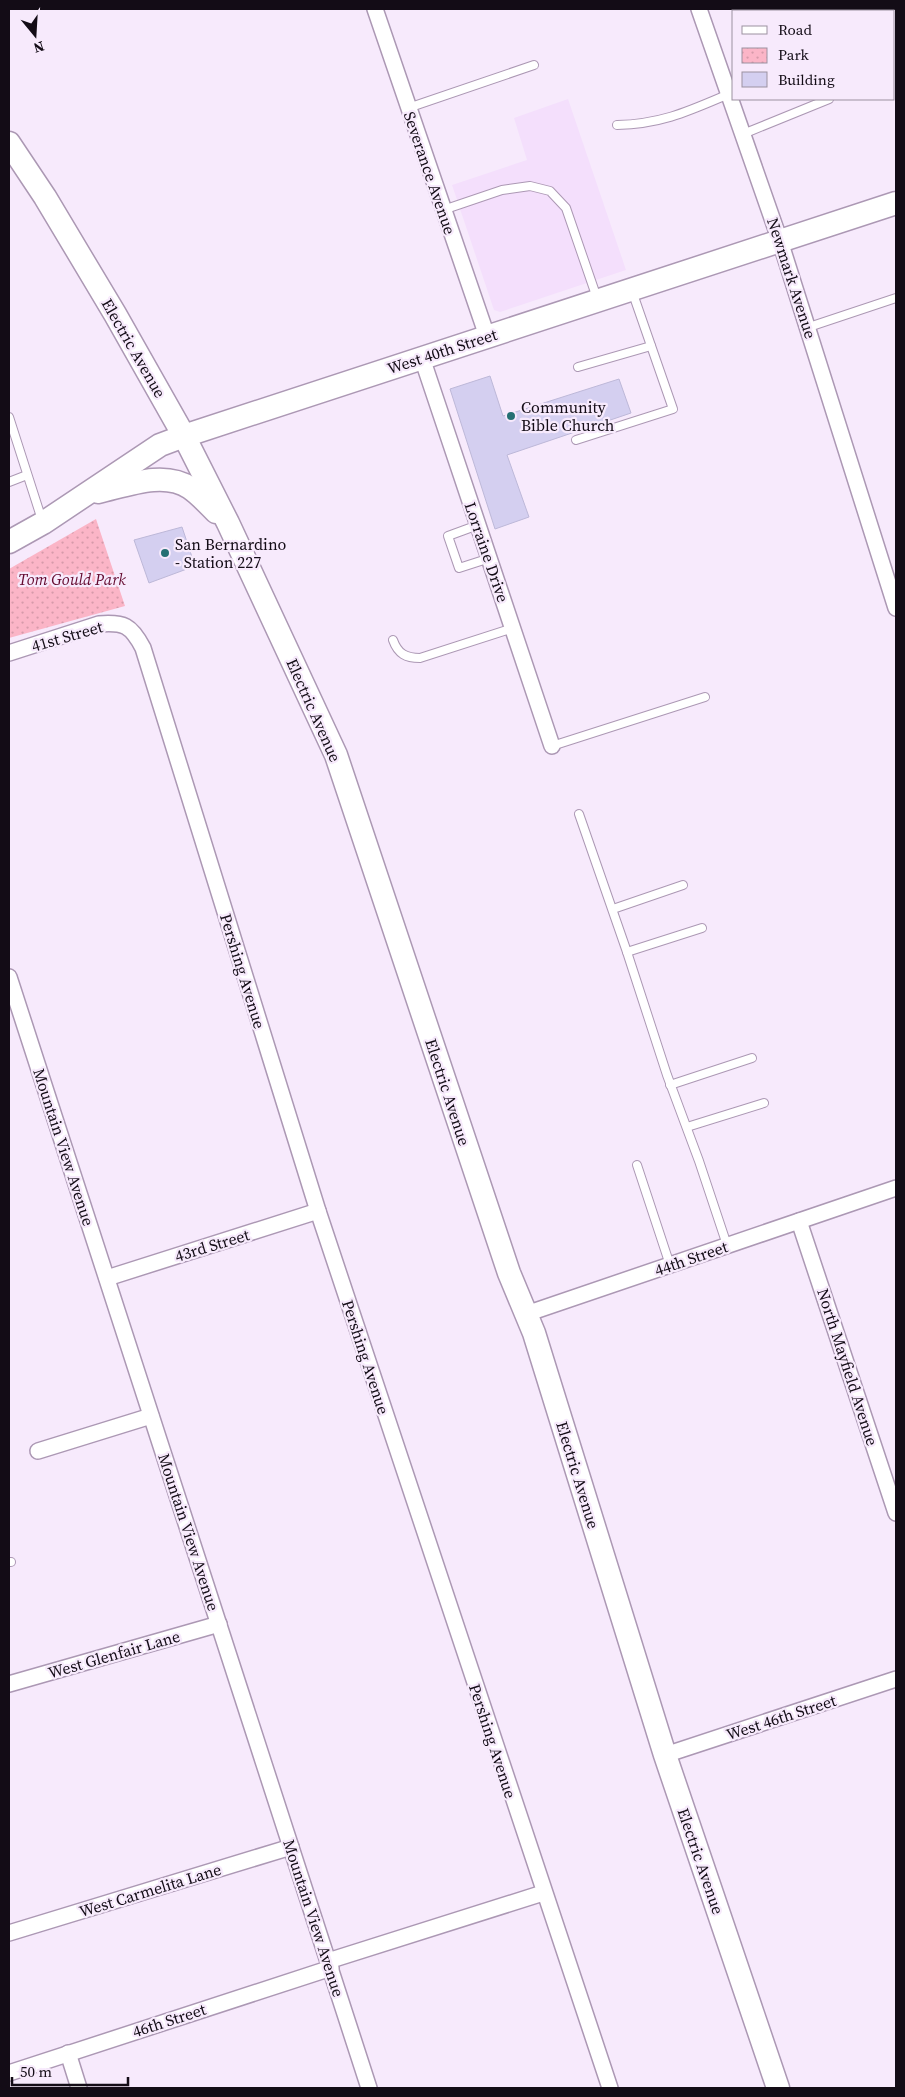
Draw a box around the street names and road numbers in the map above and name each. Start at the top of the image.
street label: Severance Avenue [399,109,461,237]
street label: Newmark Avenue [762,215,822,341]
street label: Electric Avenue [97,294,171,402]
street label: West 40th Street [384,323,500,379]
street label: Lorraine Drive [460,499,514,605]
street label: 41st Street [29,615,106,657]
street label: Electric Avenue [281,655,347,765]
street label: Pershing Avenue [215,911,271,1031]
street label: Electric Avenue [420,1036,476,1148]
street label: Mountain View Avenue [28,1065,100,1229]
street label: 43rd Street [172,1223,253,1267]
street label: 44th Street [652,1235,731,1281]
street label: North Mayfield Avenue [812,1286,884,1448]
street label: Pershing Avenue [337,1297,395,1417]
street label: Electric Avenue [551,1419,605,1531]
street label: Mountain View Avenue [153,1450,225,1614]
street label: West Glenfair Lane [45,1625,183,1683]
street label: Pershing Avenue [464,1681,522,1801]
street label: West 46th Street [723,1689,839,1745]
street label: Electric Avenue [672,1805,730,1917]
street label: Mountain View Avenue [278,1836,350,2000]
street label: West Carmelita Lane [76,1858,224,1922]
street label: 46th Street [130,1998,209,2042]

